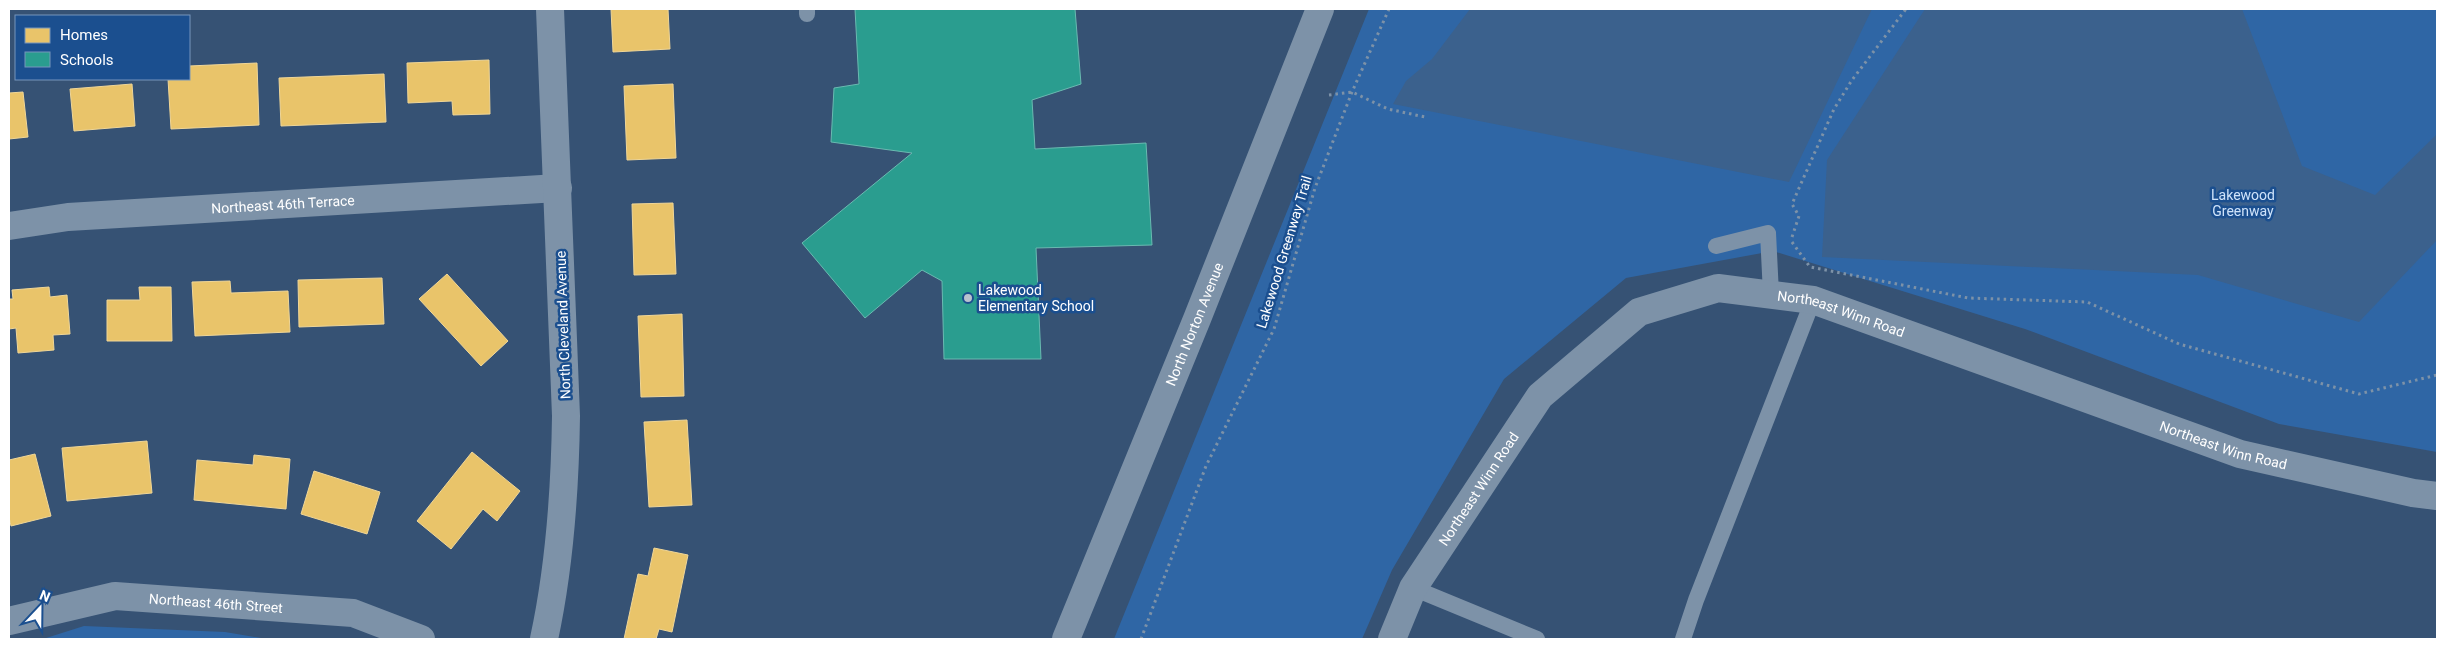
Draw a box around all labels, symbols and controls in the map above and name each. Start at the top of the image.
legend [15,15,190,80]
text: Homes [60,26,108,44]
text: Schools [60,51,114,69]
street label: Lakewood Greenway Trail [1253,174,1315,330]
park label: Lakewood Greenway [2211,187,2275,219]
street label: Northeast 46th Terrace [211,192,355,217]
street label: North Cleveland Avenue [552,250,574,400]
street label: North Norton Avenue [1163,260,1227,388]
place label: Lakewood Elementary School [978,282,1094,314]
street label: Northeast Winn Road [1776,288,1907,340]
marker: Lakewood Elementary School [962,292,974,304]
street label: Northeast Winn Road [2158,418,2289,472]
street label: Northeast Winn Road [1435,429,1522,549]
north arrow [15,583,65,633]
text: N [37,587,52,605]
street label: Northeast 46th Street [148,590,284,616]

